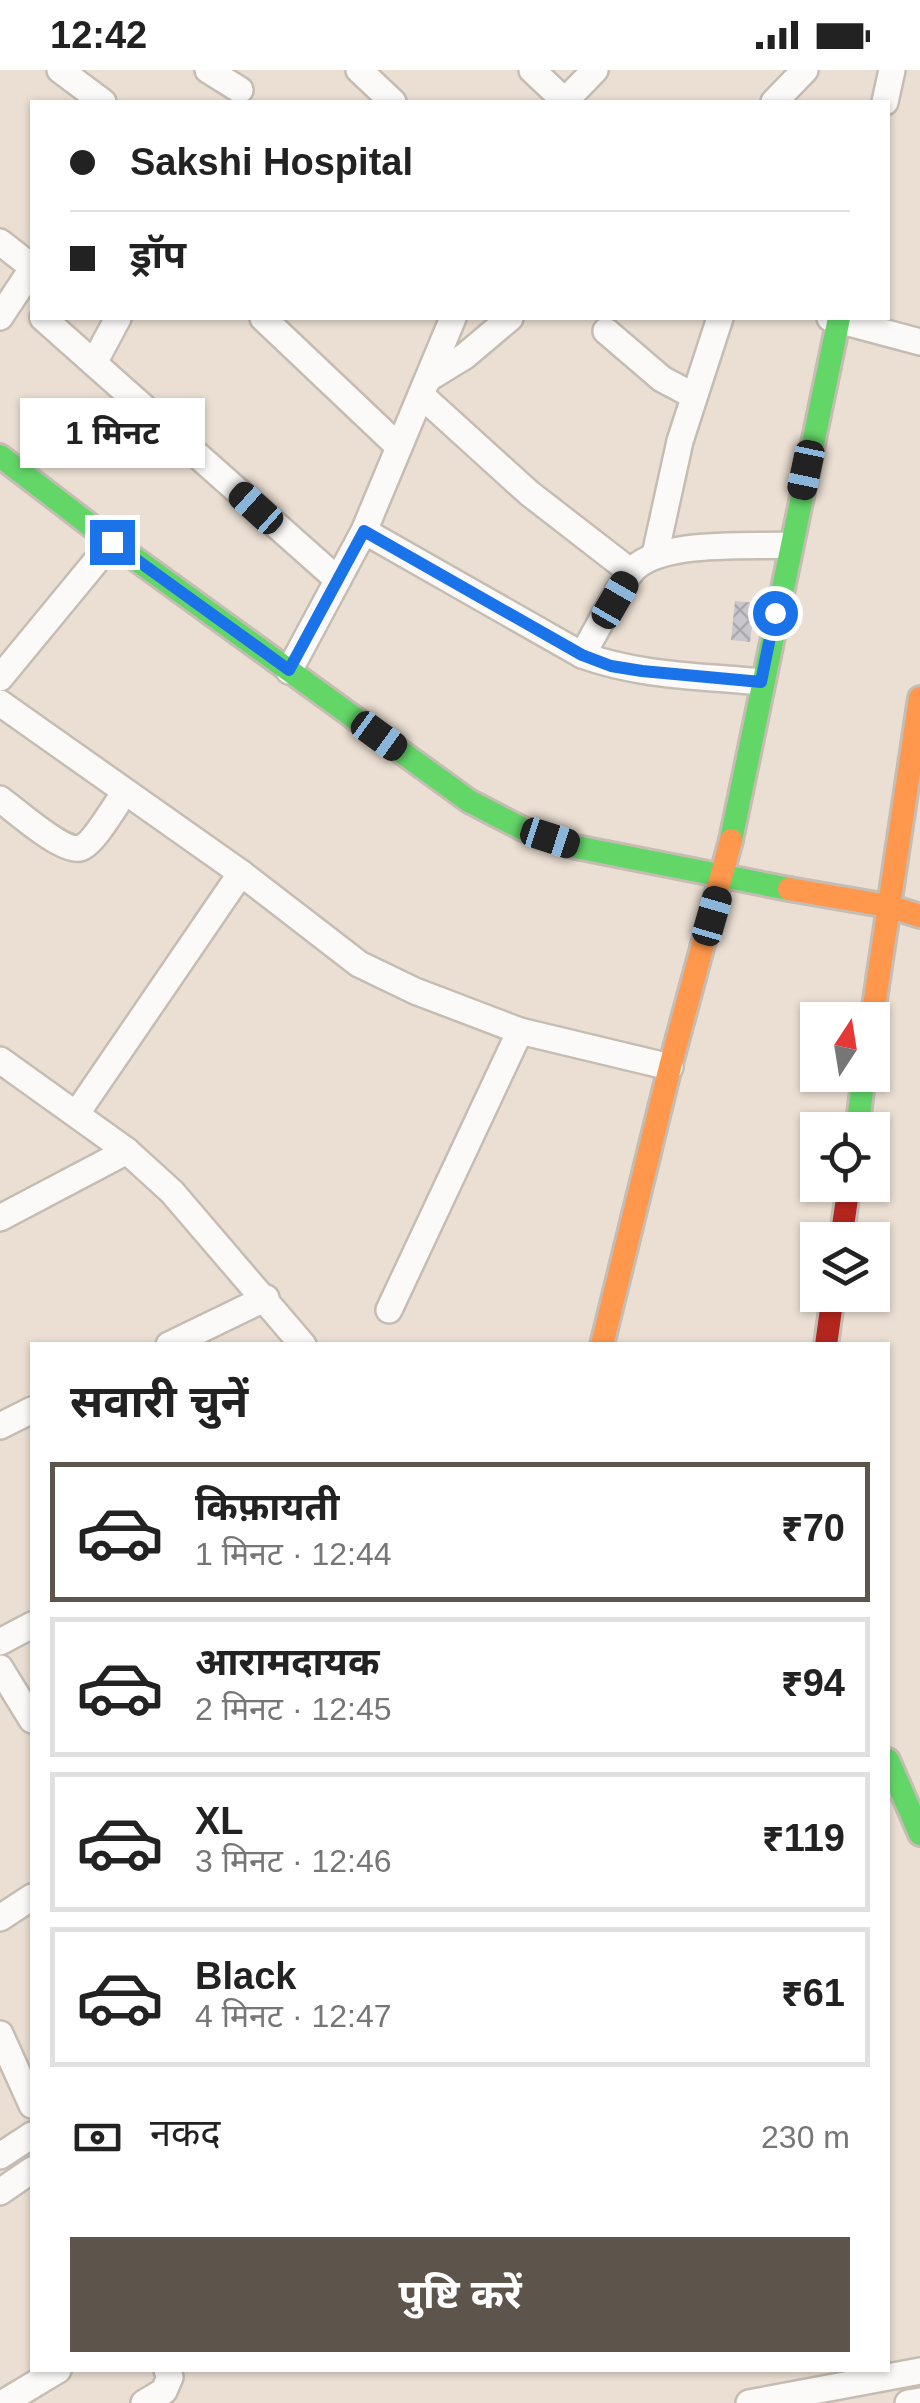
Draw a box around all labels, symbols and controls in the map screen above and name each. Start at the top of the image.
text: 12:42 [50,14,147,56]
text: Sakshi Hospital [130,141,413,183]
text: ड्रॉप [130,234,186,276]
callout: 1 मिनट [19,397,204,467]
text: 1 मिनट [66,415,159,451]
car [785,438,827,502]
car [224,477,288,539]
route end [90,520,135,565]
car [587,567,643,633]
route start [753,591,798,636]
car [346,706,412,766]
car [517,814,583,862]
car [689,883,735,949]
north arrow [800,1002,890,1092]
map controls [800,1002,890,1312]
button: locate [800,1112,890,1202]
button: layers [800,1222,890,1312]
text: सवारी चुनें [70,1376,248,1427]
text: किफ़ायती [195,1486,339,1528]
icon: car [75,1487,165,1577]
text: ₹70 [781,1507,845,1549]
text: 1 मिनट · 12:44 [195,1536,392,1572]
text: आरामदायक [195,1641,379,1683]
icon: car [75,1642,165,1732]
text: ₹94 [781,1662,845,1704]
text: 2 मिनट · 12:45 [195,1691,392,1727]
icon: car [75,1797,165,1887]
text: XL [195,1800,244,1842]
text: ₹119 [762,1817,845,1859]
text: 3 मिनट · 12:46 [195,1843,392,1879]
icon: car [75,1952,165,2042]
text: Black [195,1955,296,1997]
text: ₹61 [781,1972,845,2014]
text: 4 मिनट · 12:47 [195,1998,392,2034]
icon: cash [70,2110,125,2165]
text: नकद [150,2112,220,2154]
text: 230 m [761,2119,850,2155]
button: पुष्टि करें [70,2237,850,2352]

